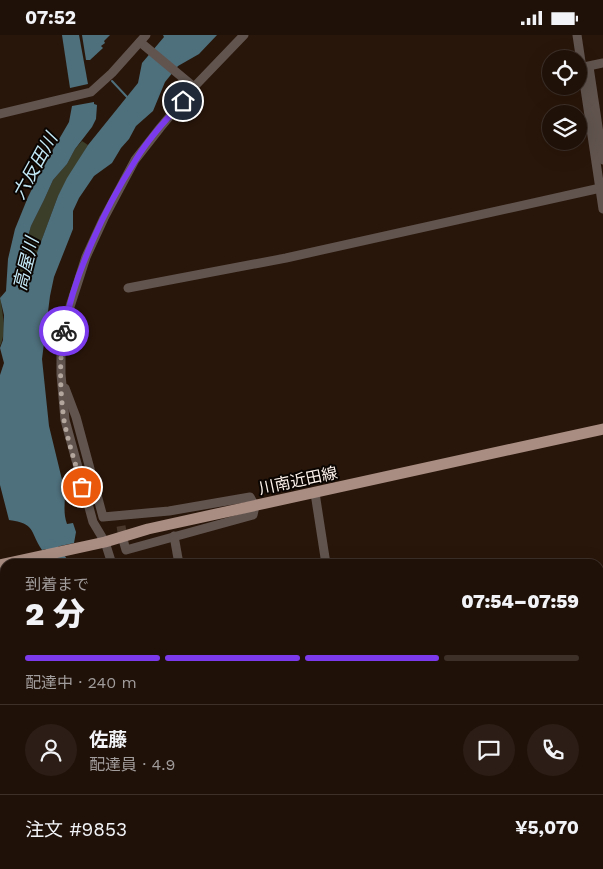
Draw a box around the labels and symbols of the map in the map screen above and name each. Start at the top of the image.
pin [162,80,204,122]
water label: 六反田川 [8,127,62,202]
water label: 高屋川 [9,233,43,293]
courier [39,306,89,356]
street label: 川南近田線 [257,463,339,498]
pin [61,466,103,508]

